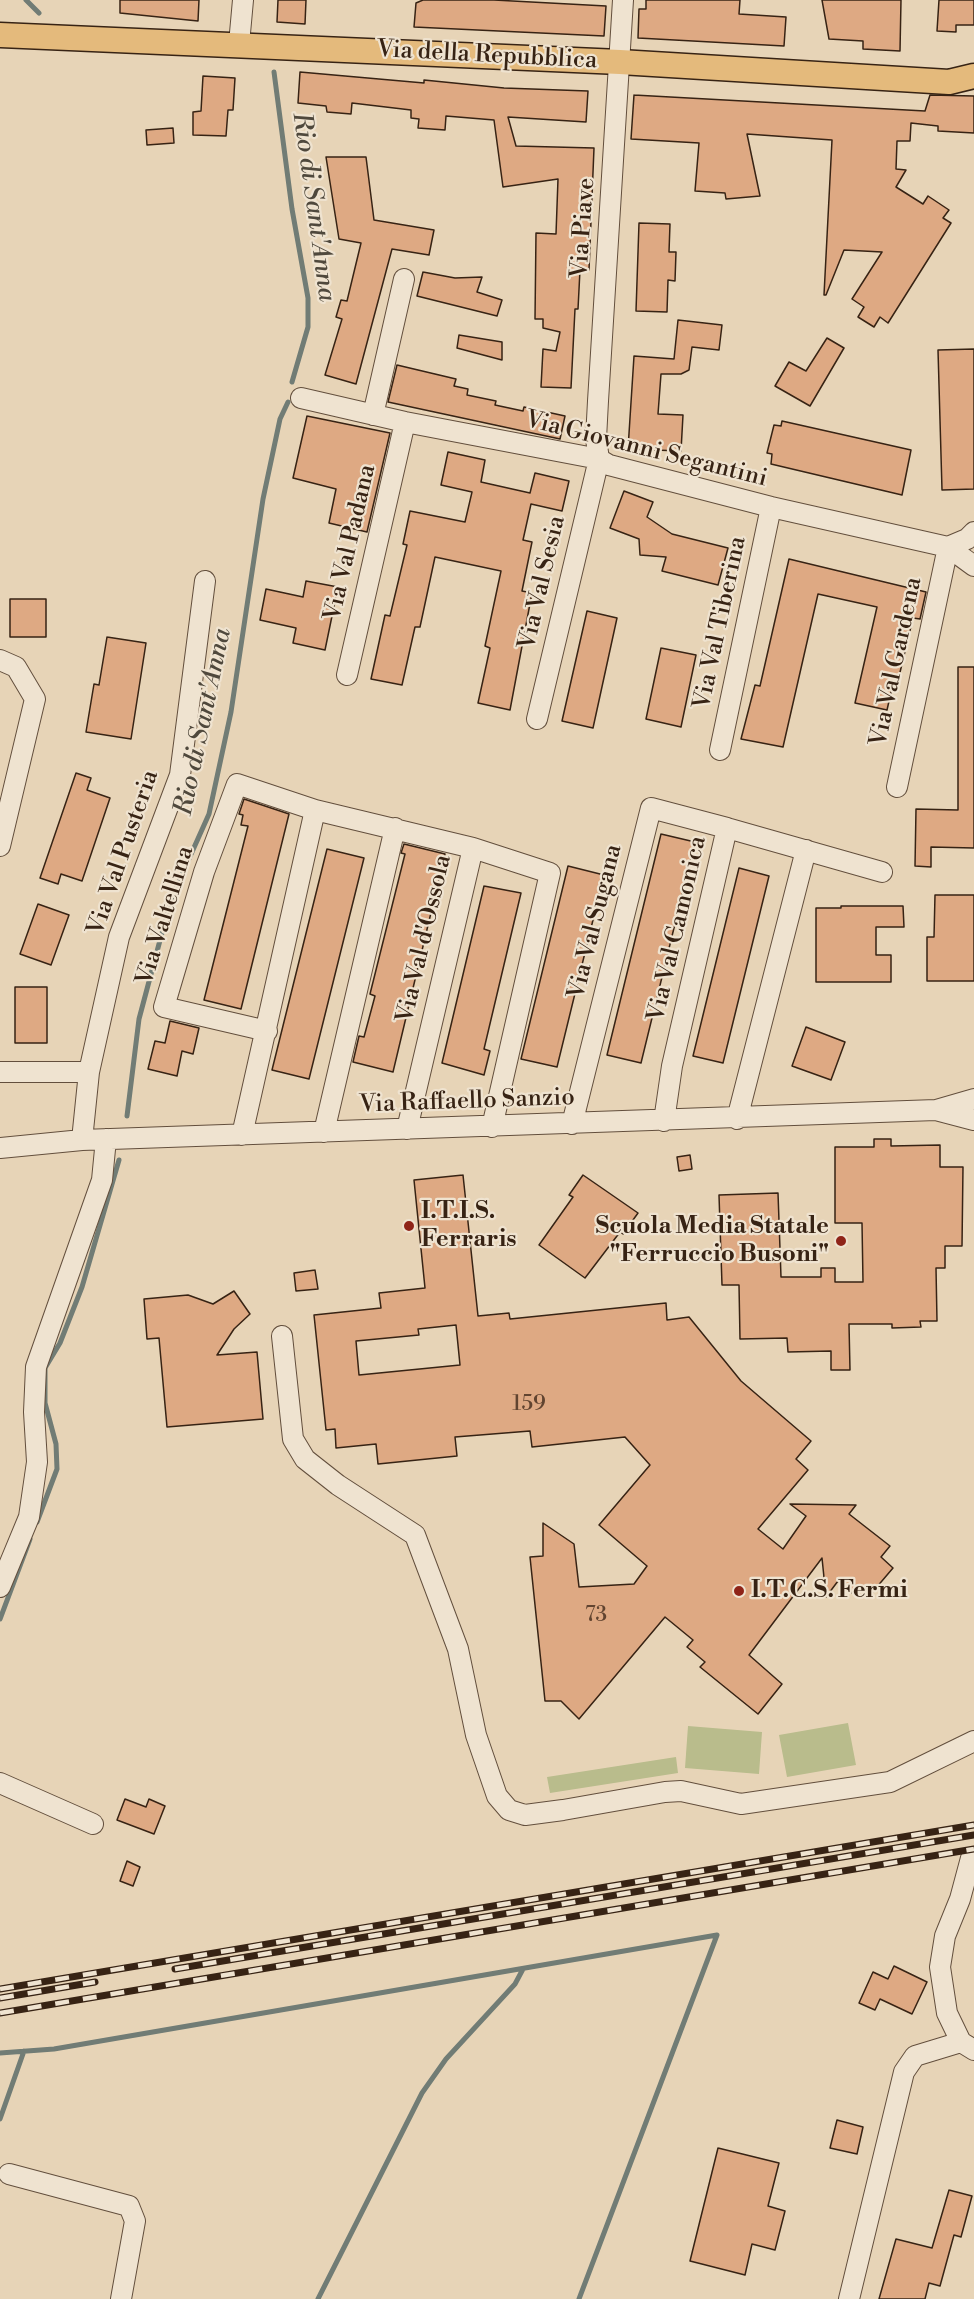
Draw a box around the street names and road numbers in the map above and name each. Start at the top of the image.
street label: Via della Repubblica [376,36,598,76]
street label: Via Piave [566,177,602,279]
street label: Via Giovanni Segantini [522,406,770,494]
street label: Via Val Padana [319,462,383,624]
street label: Via Val Sesia [514,513,572,653]
street label: Via Val Tiberina [689,534,753,712]
street label: Via Val Gardena [865,575,929,749]
street label: Via Val Pusteria [82,767,166,939]
street label: Via Val Camonica [643,833,713,1025]
street label: Via Val Sugana [563,842,629,1002]
street label: Via Valtellina [131,843,201,989]
street label: Via Val d'Ossola [392,852,458,1026]
street label: Via Raffaello Sanzio [359,1084,575,1120]

